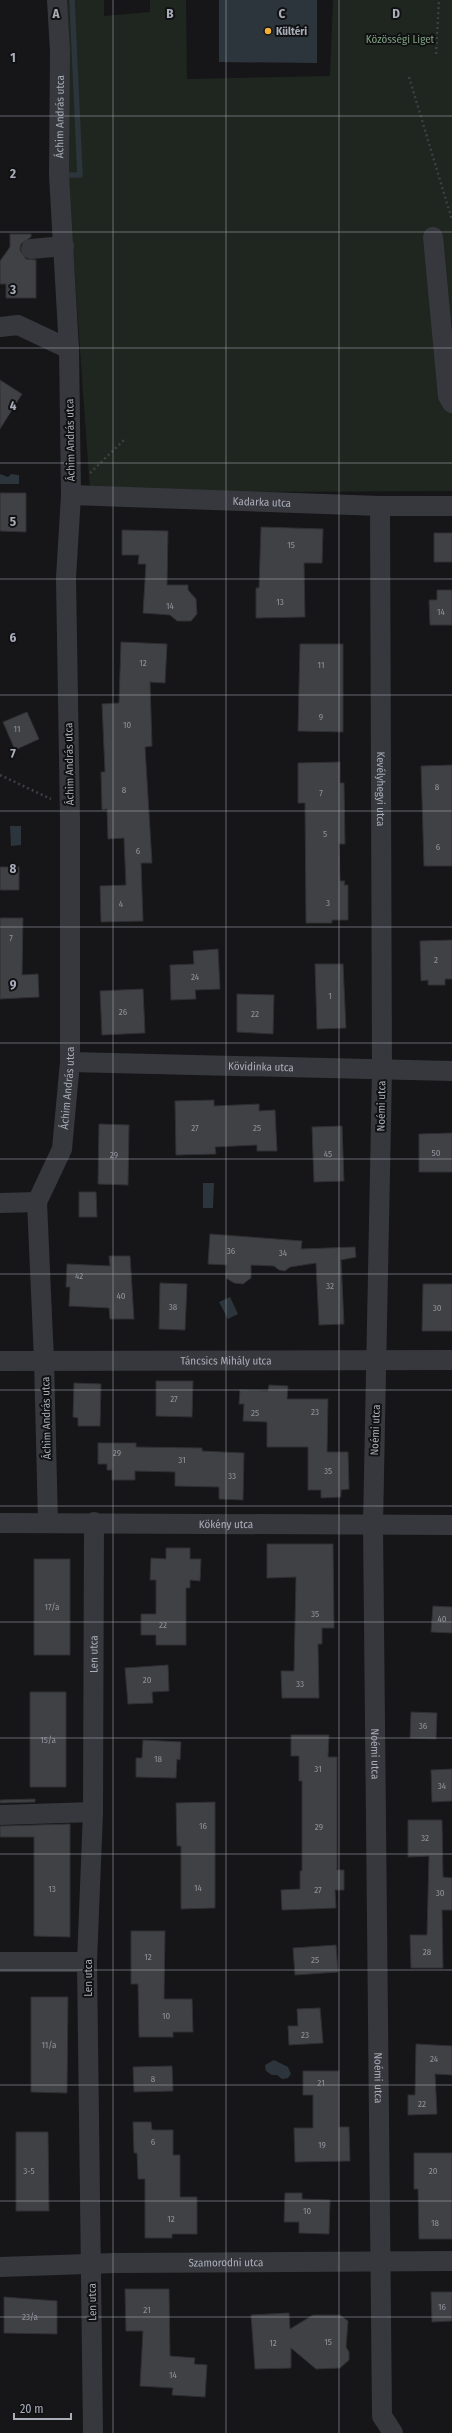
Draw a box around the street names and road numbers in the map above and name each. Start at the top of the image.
street label: Áchim András utca [52,75,67,158]
street label: Áchim András utca [62,398,78,482]
street label: Kadarka utca [232,495,291,510]
street label: Áchim András utca [61,722,77,806]
street label: Kevélyhegyi utca [374,751,387,827]
street label: Áchim András utca [57,1047,77,1130]
street label: Kövidinka utca [228,1060,294,1074]
street label: Noémi utca [375,1080,388,1132]
street label: Táncsics Mihály utca [180,1354,272,1368]
street label: Áchim András utca [38,1376,54,1460]
street label: Noémi utca [368,1404,383,1456]
street label: Kökény utca [199,1518,253,1531]
street label: Len utca [87,1635,101,1673]
street label: Noémi utca [368,1728,382,1779]
street label: Len utca [82,1959,95,1997]
street label: Noémi utca [371,2052,385,2103]
street label: Szamorodni utca [188,2256,263,2270]
street label: Len utca [86,2283,99,2321]

